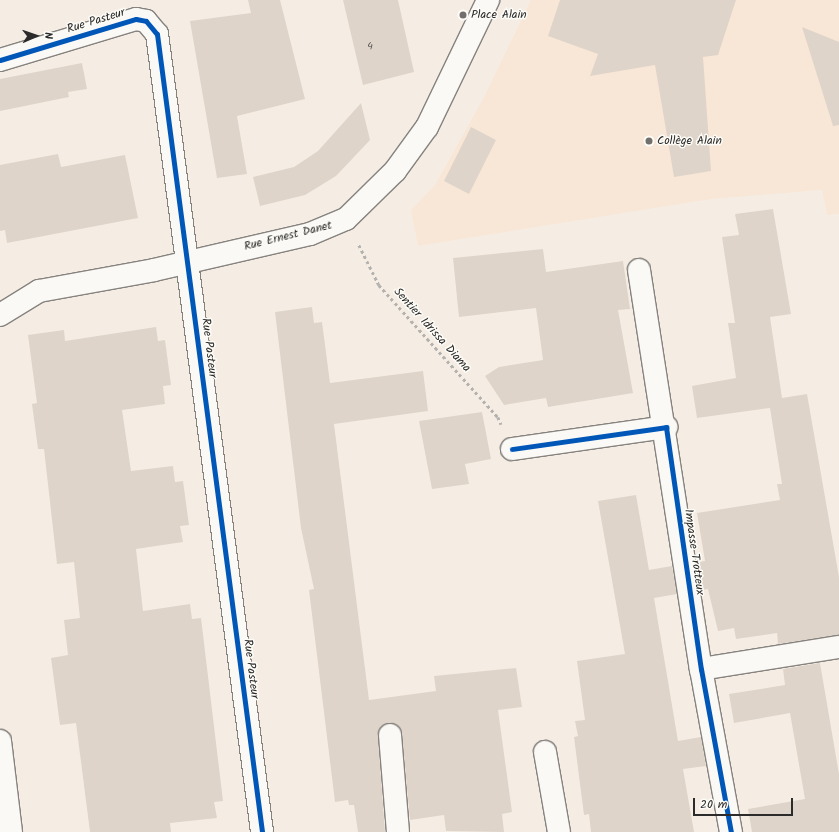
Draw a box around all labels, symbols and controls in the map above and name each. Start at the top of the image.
street label: Rue Pasteur [65,5,127,37]
place label: Place Alain [471,8,527,22]
marker: Place Alain [458,10,468,20]
north arrow [16,16,56,56]
text: N [39,32,57,39]
house number: 4 [367,41,373,53]
place label: Collège Alain [657,134,722,148]
marker: Collège Alain [644,136,654,146]
street label: Rue Ernest Danet [243,218,333,254]
street label: Sentier Idrissa Diama [390,285,474,375]
street label: Rue Pasteur [198,317,220,379]
street label: Impasse Trotteux [681,508,707,596]
street label: Rue Pasteur [240,638,262,700]
scale bar [695,790,795,816]
text: 20 m [700,795,727,814]

